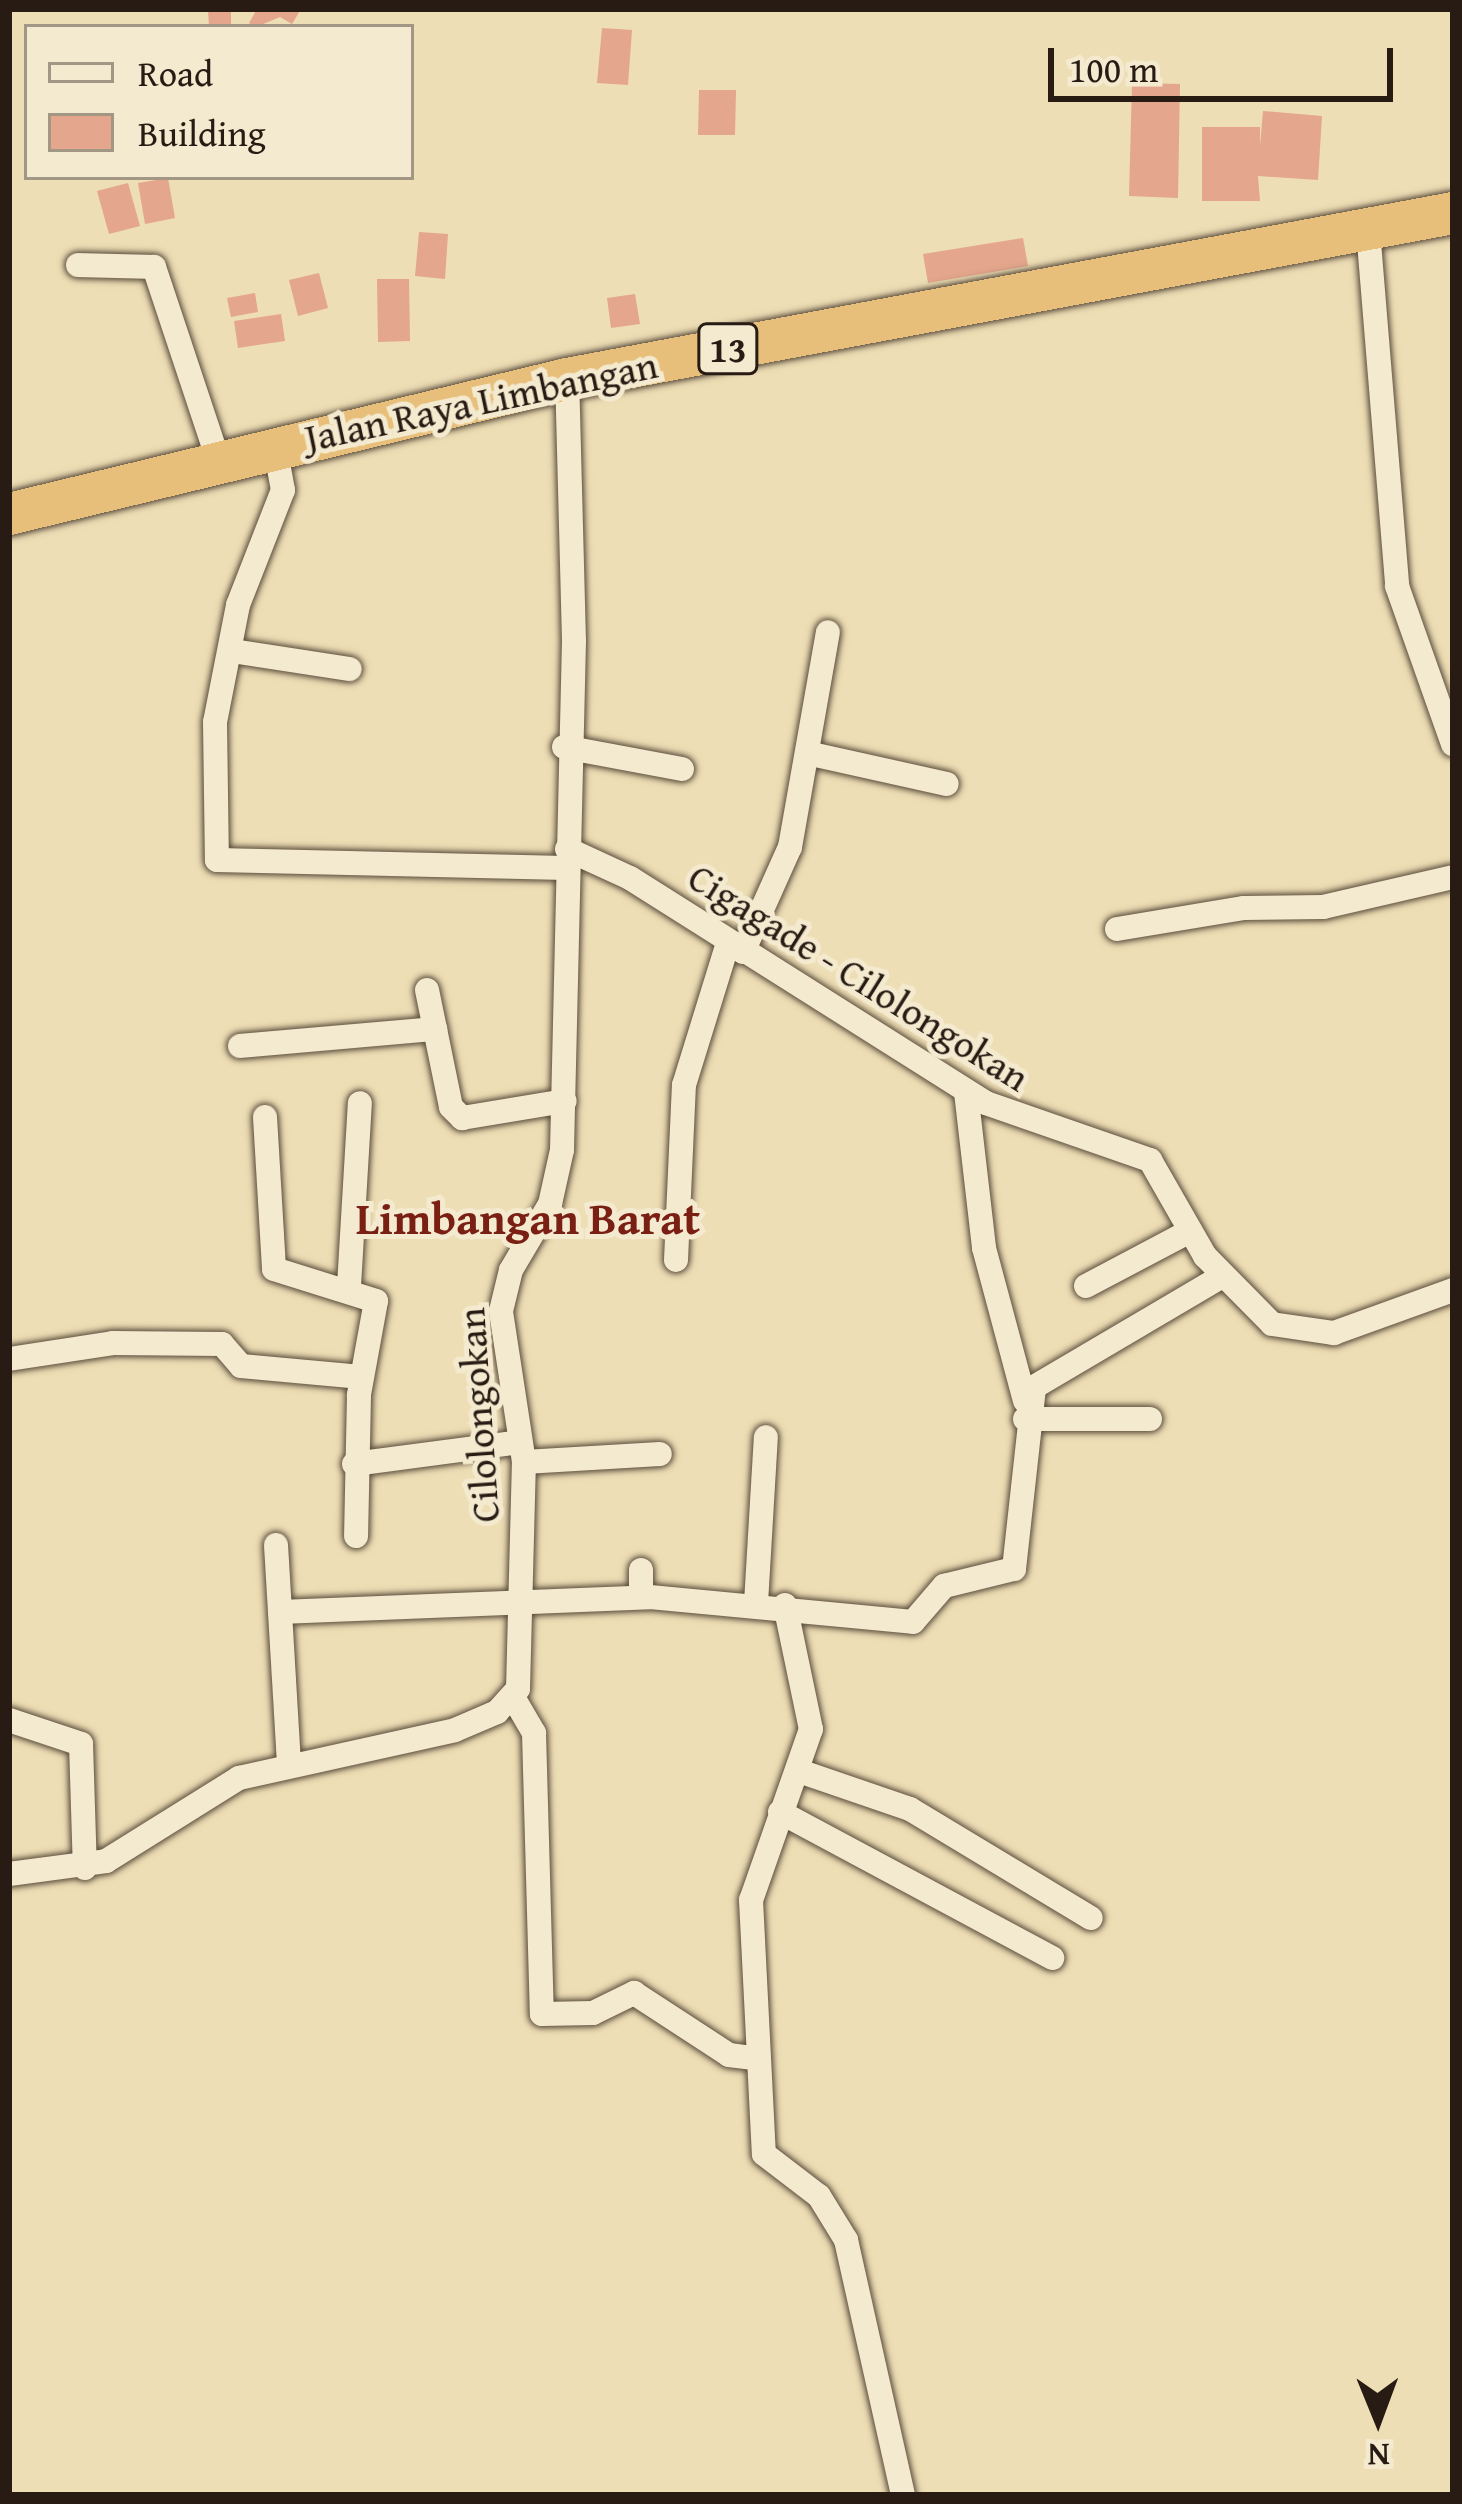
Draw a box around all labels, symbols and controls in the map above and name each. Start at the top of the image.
legend [24,24,414,180]
scale bar [1054,24,1399,98]
text: 100 m [1069,42,1158,95]
text: Road [138,46,213,99]
text: Building [138,106,266,159]
road number: 13 [695,319,761,379]
street label: Jalan Raya Limbangan [300,341,662,461]
street label: Cigagade - Cilolongokan [680,853,1038,1101]
district label: Limbangan Barat [356,1191,700,1245]
street label: Cilolongokan [447,1306,509,1524]
north arrow [1318,2360,1438,2480]
text: N [1367,2432,1390,2480]

